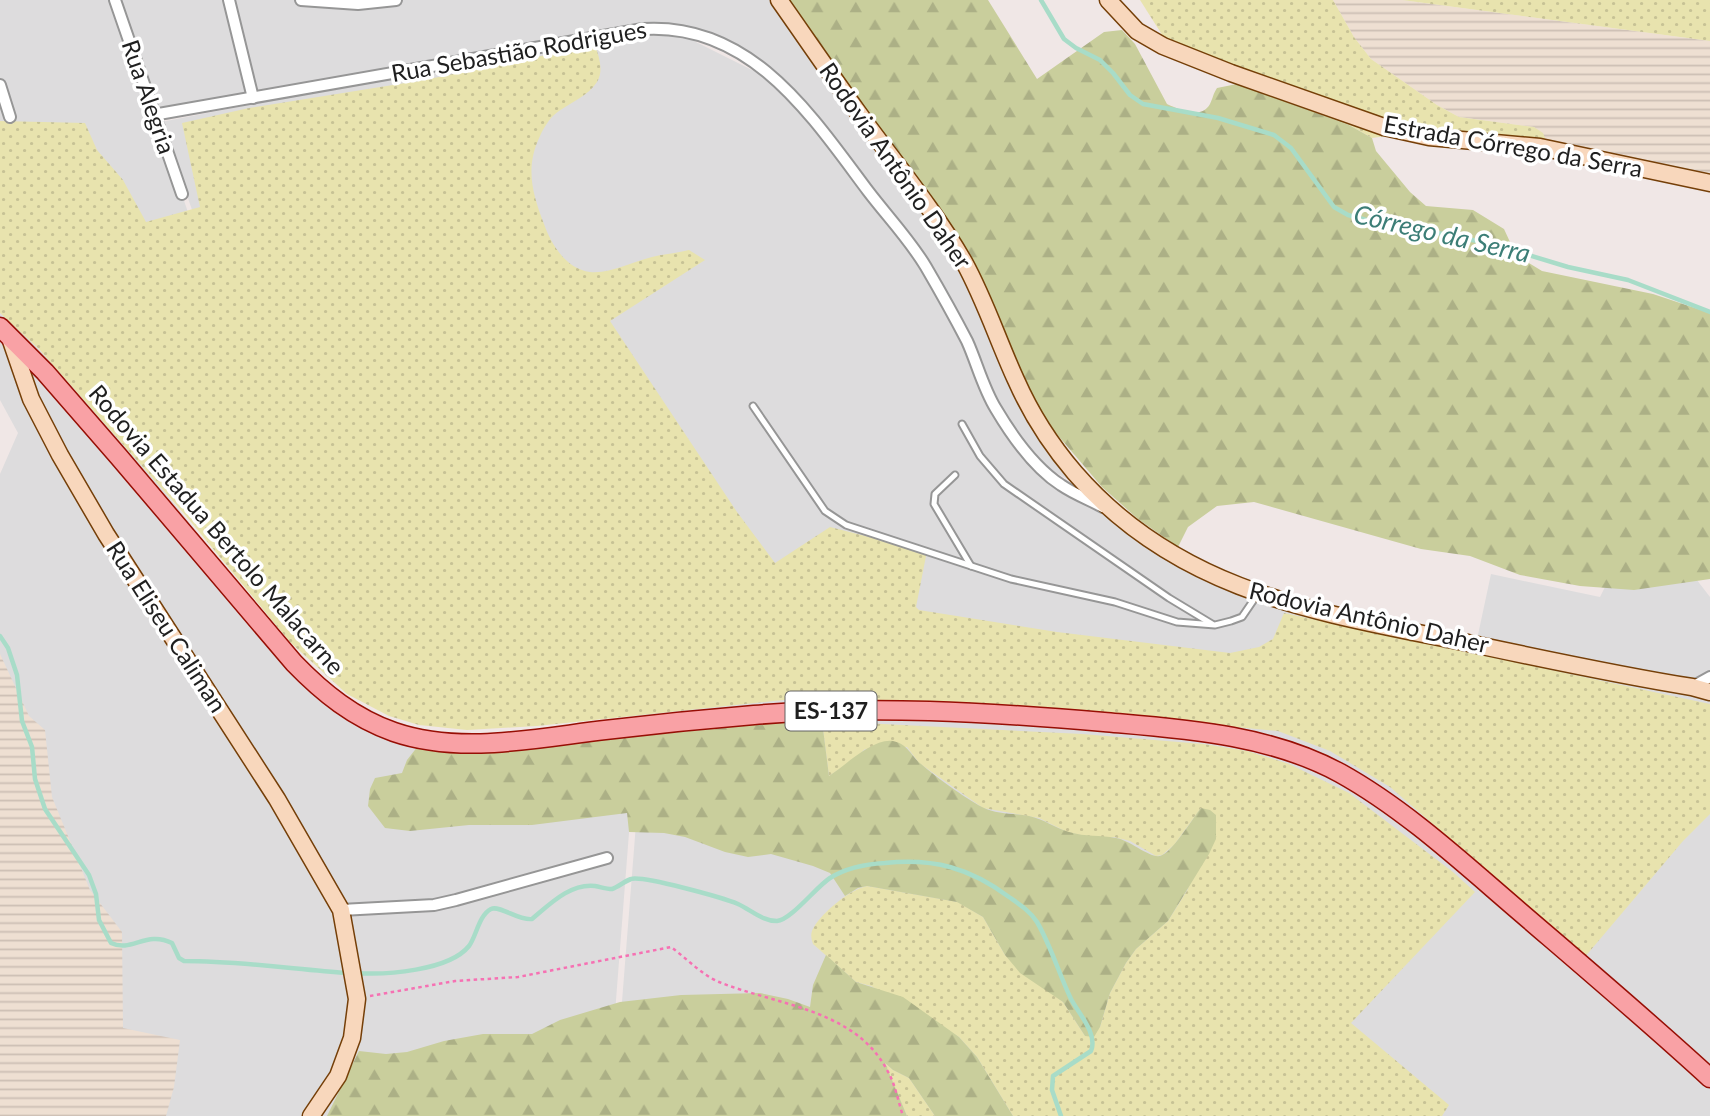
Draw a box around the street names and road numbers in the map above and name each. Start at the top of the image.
street label: Rua Sebastião Rodrigues [389,14,649,87]
street label: Rua Alegria [116,36,182,157]
street label: Rodovia Antônio Daher [814,56,979,274]
street label: Estrada Córrego da Serra [1382,108,1645,183]
street label: Rodovia Estadua Bertolo Malacarne [83,378,351,680]
street label: Rua Eliseu Caliman [101,535,233,717]
street label: Rodovia Antônio Daher [1247,575,1492,658]
road number: ES-137 [786,692,876,730]

